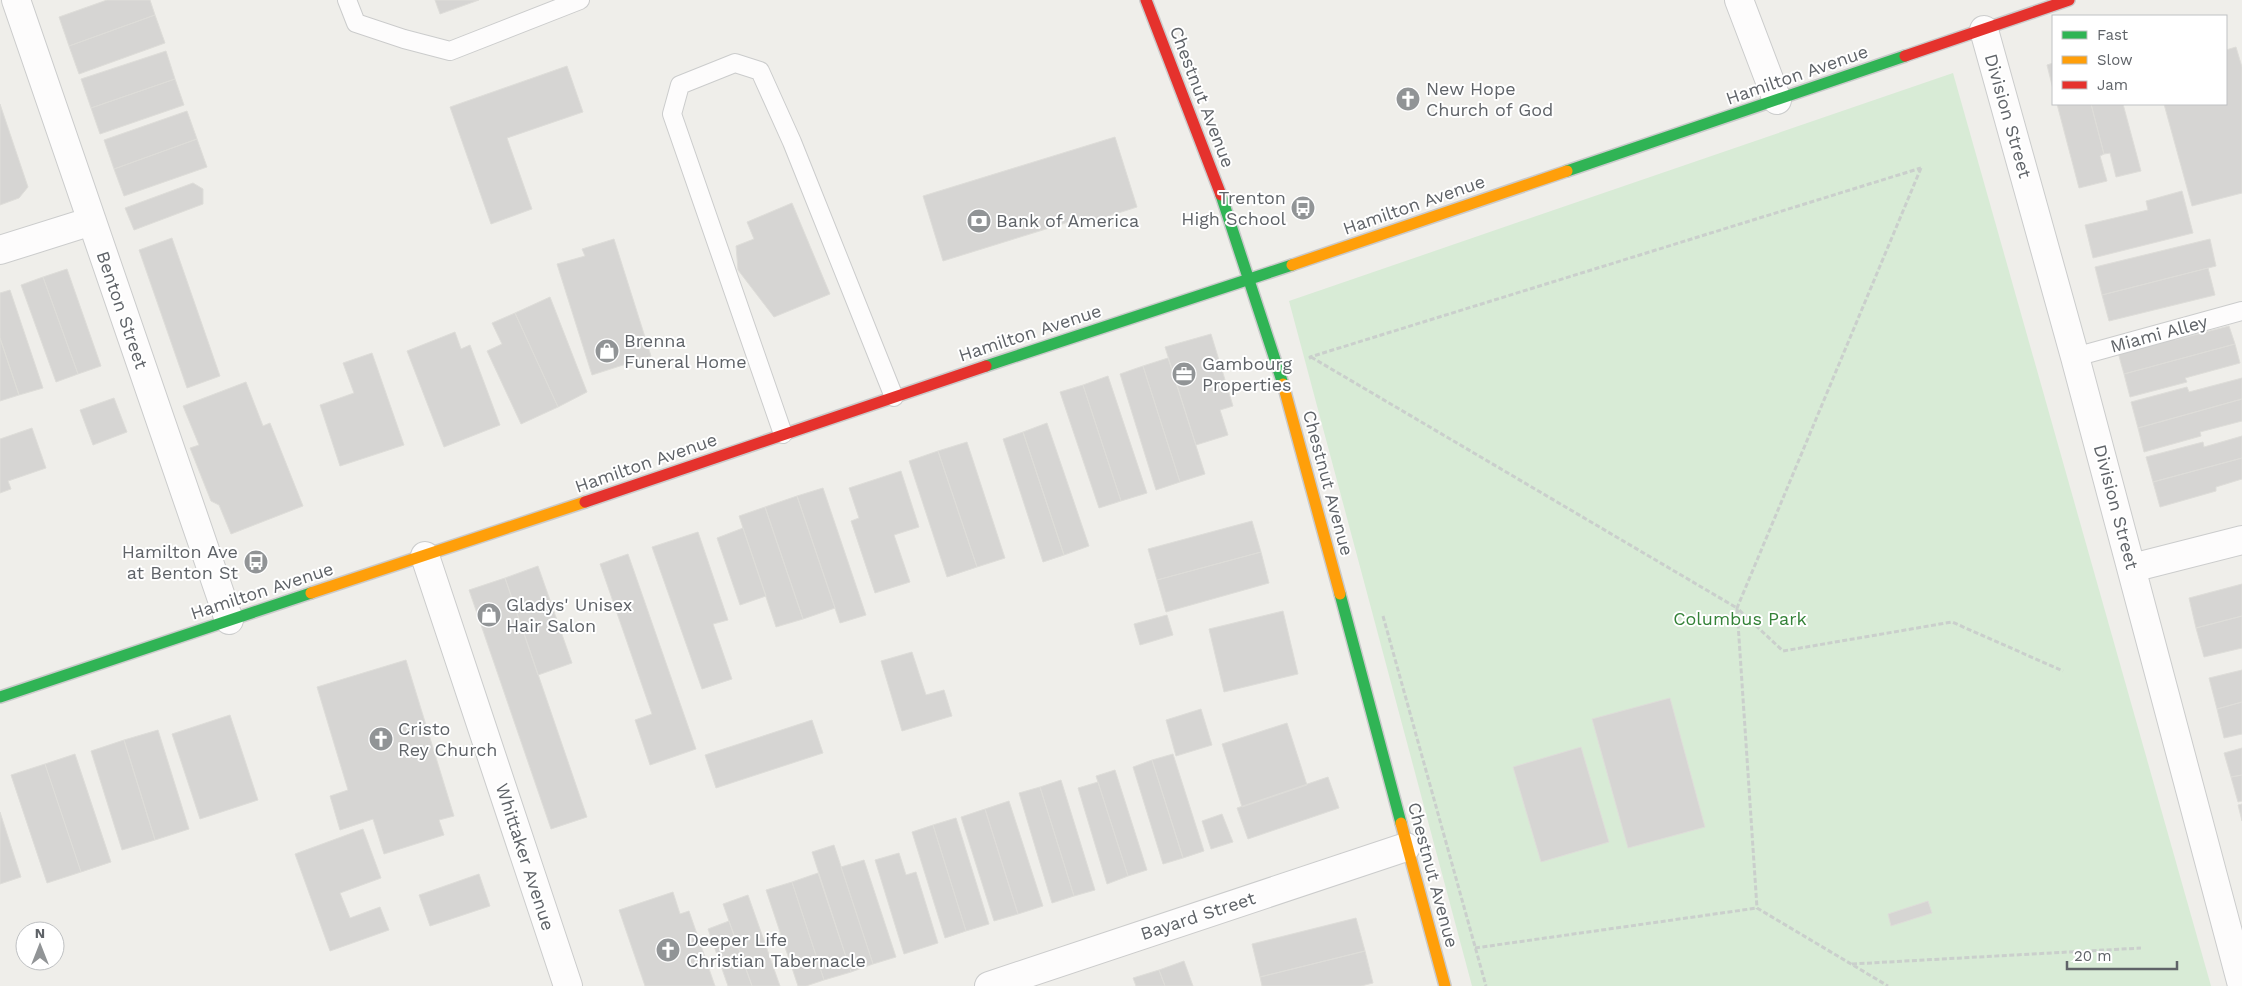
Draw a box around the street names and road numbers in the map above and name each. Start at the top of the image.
street label: Chestnut Avenue [1166,23,1239,171]
street label: Hamilton Avenue [1723,40,1871,109]
street label: Division Street [1981,51,2036,181]
street label: Hamilton Avenue [1340,170,1488,239]
street label: Benton Street [93,248,153,372]
street label: Hamilton Avenue [956,300,1104,366]
street label: Miami Alley [2108,310,2210,357]
street label: Chestnut Avenue [1299,408,1358,558]
street label: Hamilton Avenue [572,428,720,497]
street label: Division Street [2090,442,2143,572]
street label: Hamilton Avenue [188,558,336,624]
street label: Whittaker Avenue [492,781,559,933]
street label: Chestnut Avenue [1404,800,1463,950]
street label: Bayard Street [1138,887,1258,944]

